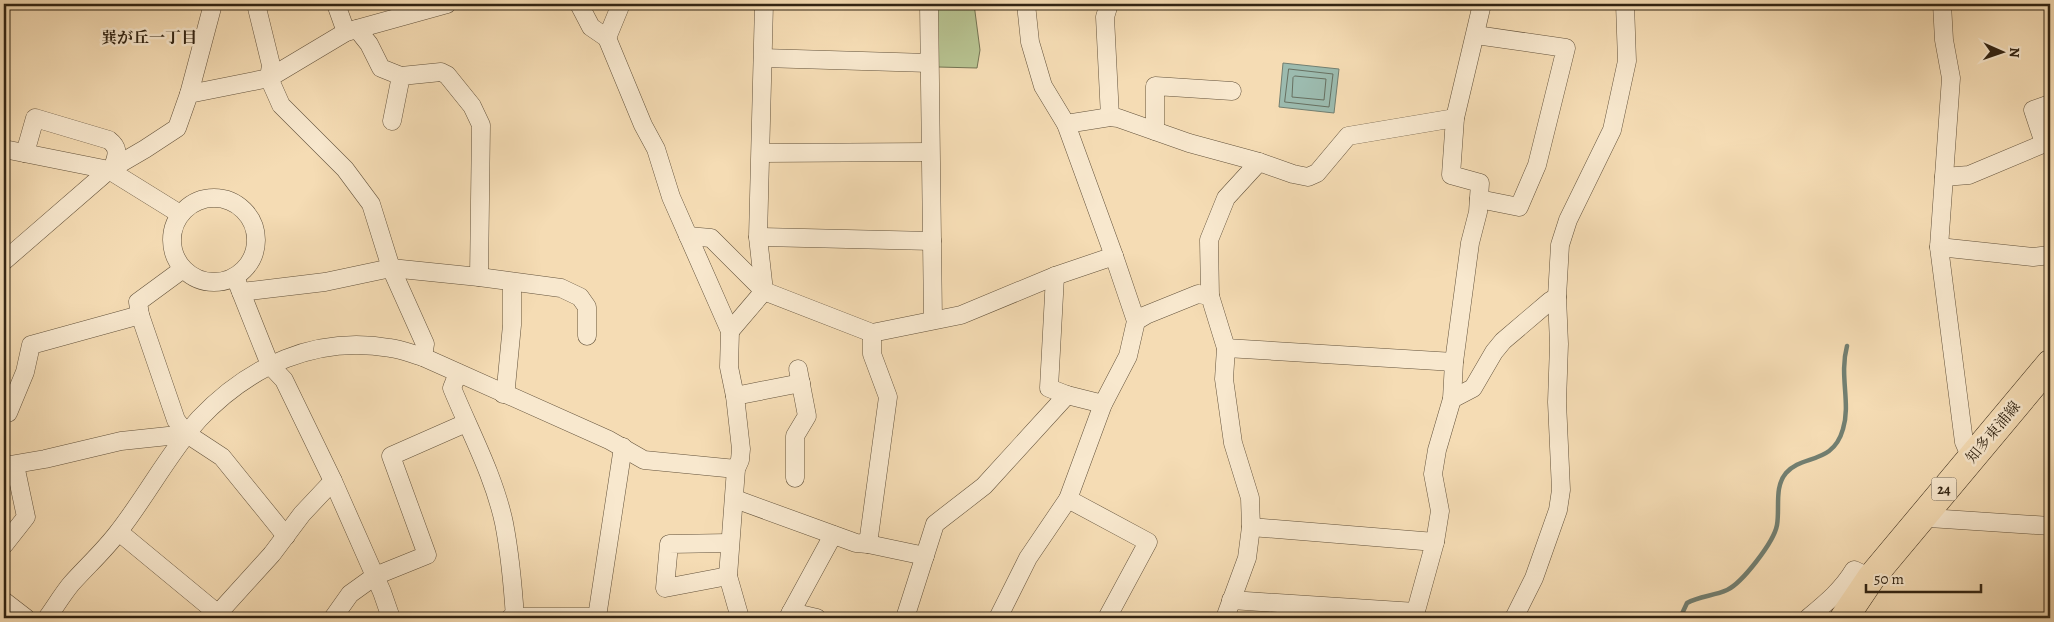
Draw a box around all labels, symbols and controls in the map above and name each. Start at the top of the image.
district label: 巽が丘一丁目 [101,27,197,49]
north arrow [1976,28,2026,78]
text: N [2005,47,2024,58]
street label: 知多東浦線 [1961,397,2025,467]
road number: 24 [1932,478,1956,500]
scale bar [1866,562,1982,594]
text: 50 m [1874,569,1904,589]

